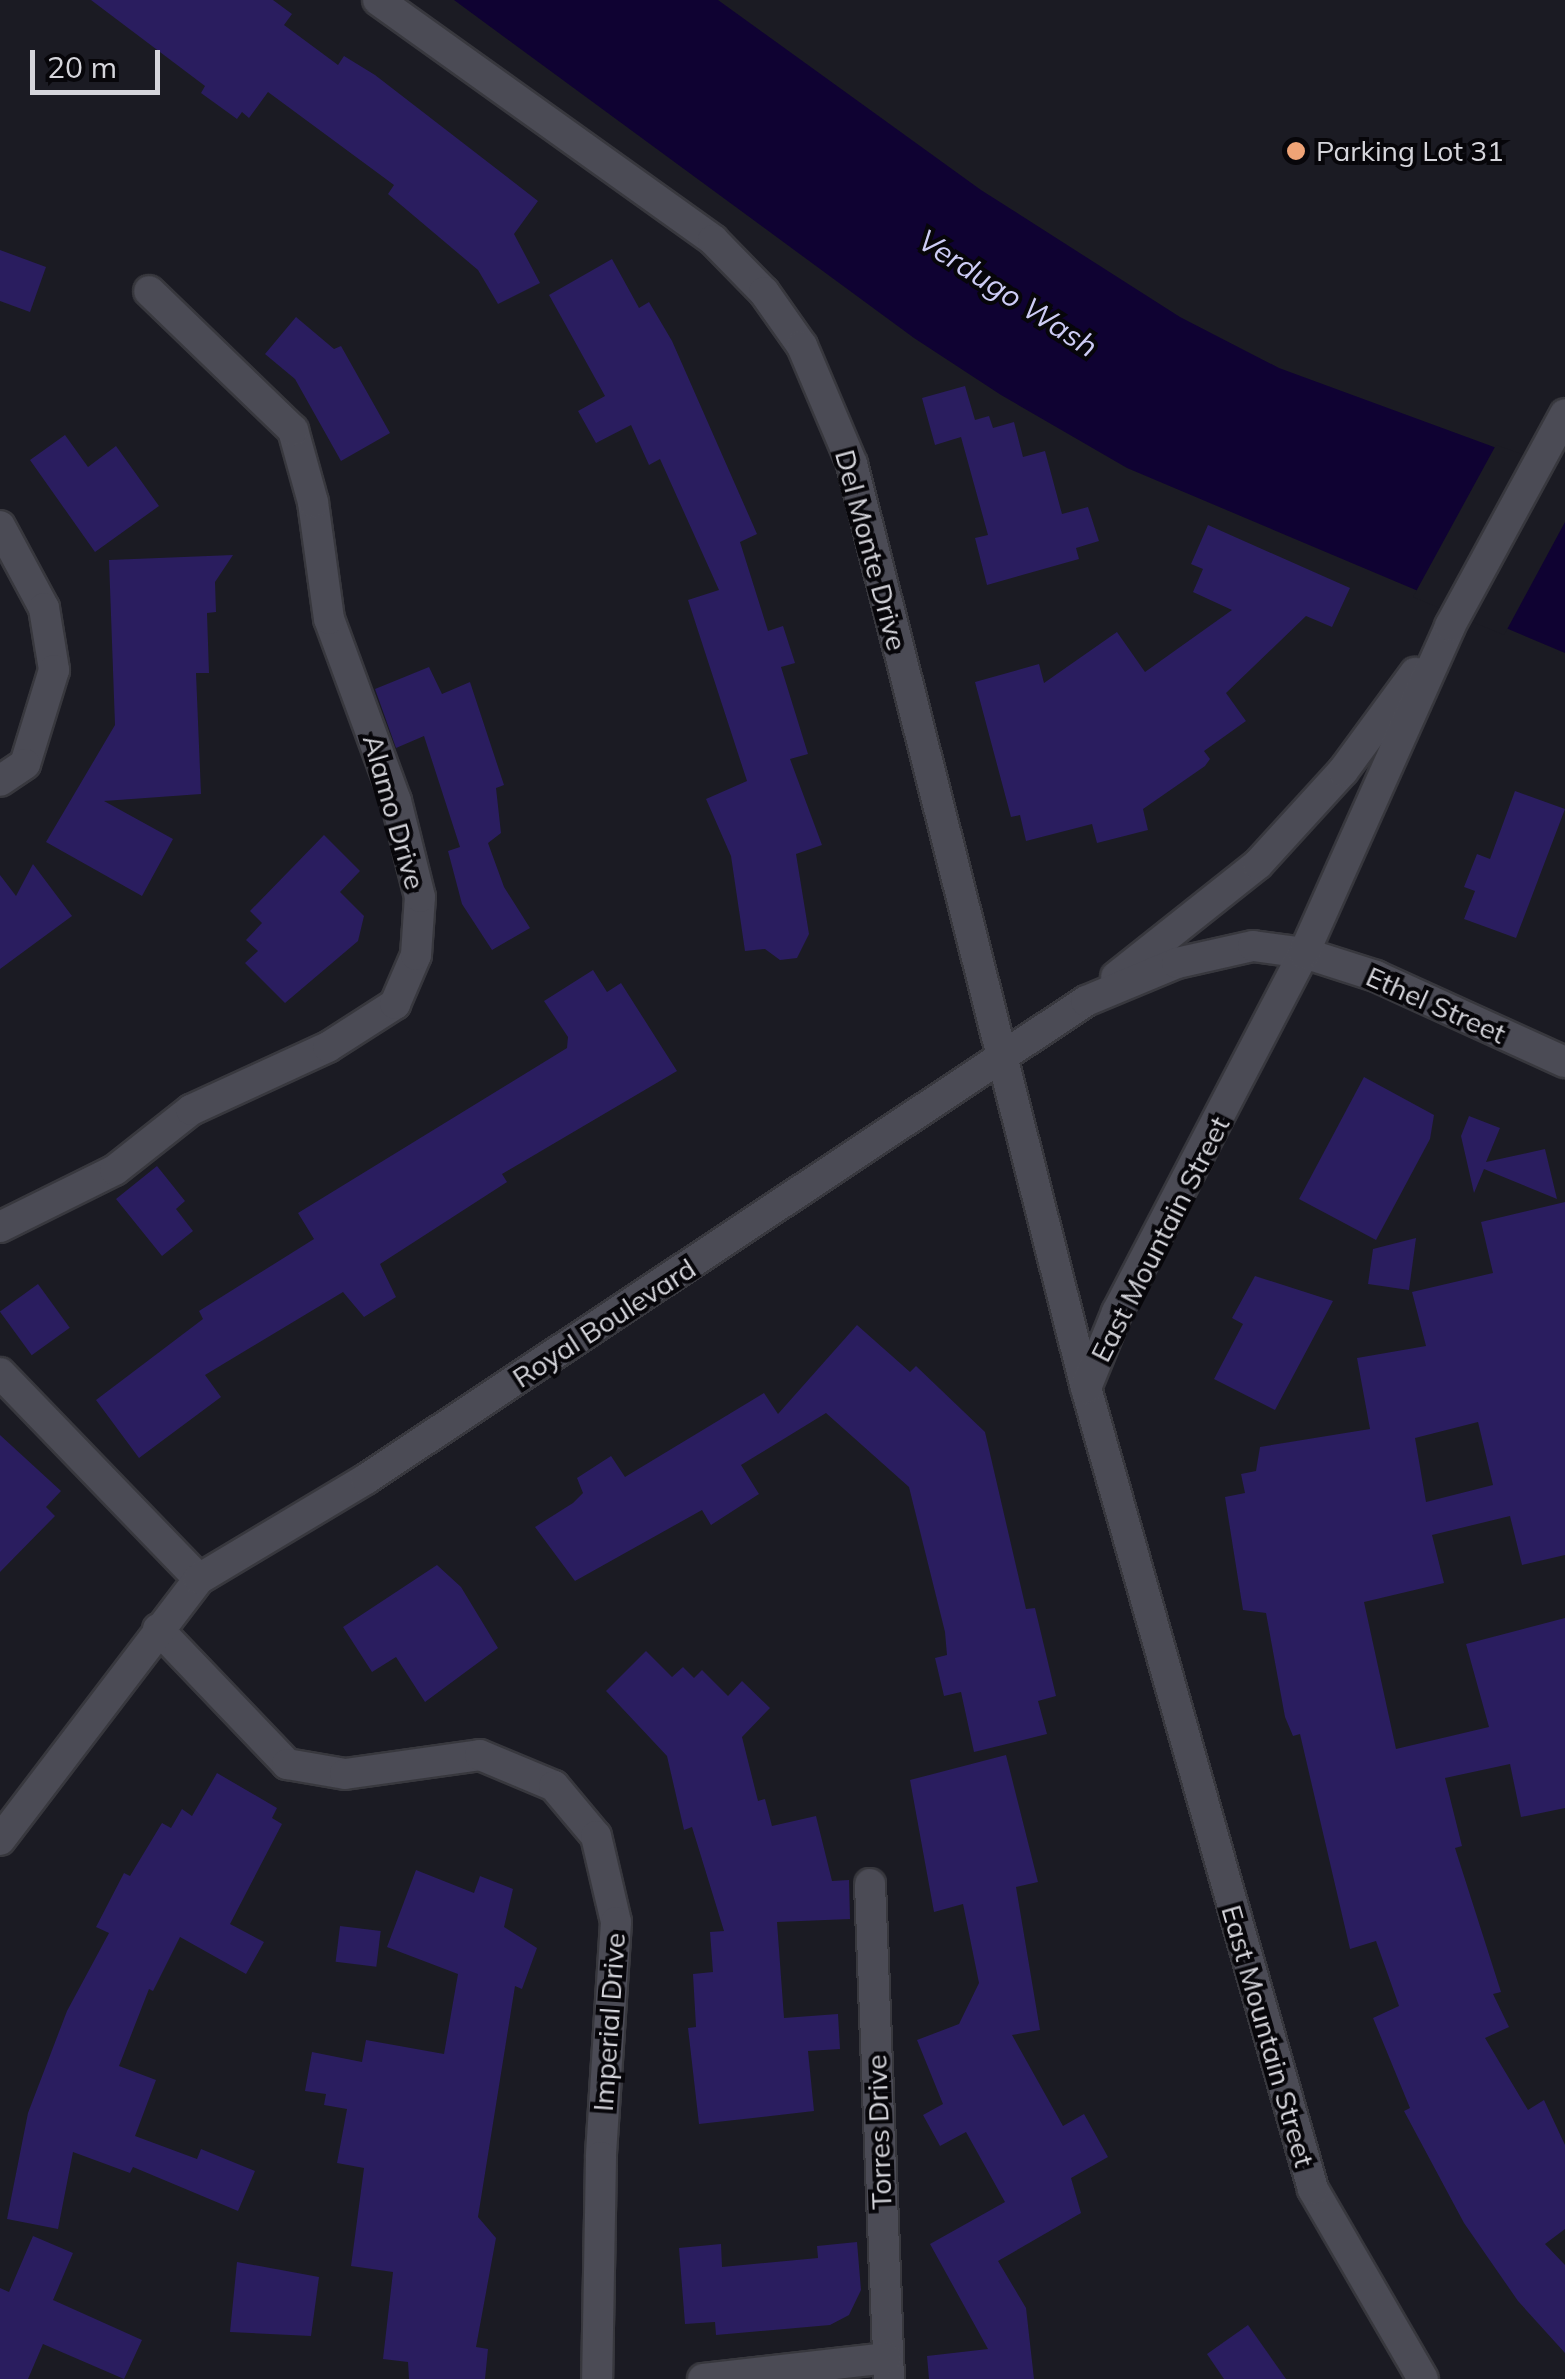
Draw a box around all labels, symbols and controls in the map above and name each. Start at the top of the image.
scale bar [35,30,165,92]
text: 20 m [47,48,117,86]
place label: Parking Lot 31 [1316,134,1504,168]
marker: Parking Lot 31 [1285,140,1307,162]
water label: Verdugo Wash [912,222,1104,364]
street label: Del Monte Drive [828,446,914,654]
street label: Alamo Drive [356,731,432,893]
street label: Ethel Street [1361,959,1511,1051]
street label: East Mountain Street [1084,1111,1236,1367]
street label: Royal Boulevard [506,1251,702,1395]
street label: East Mountain Street [1215,1901,1321,2171]
street label: Imperial Drive [586,1931,632,2113]
street label: Torres Drive [860,2054,898,2210]

